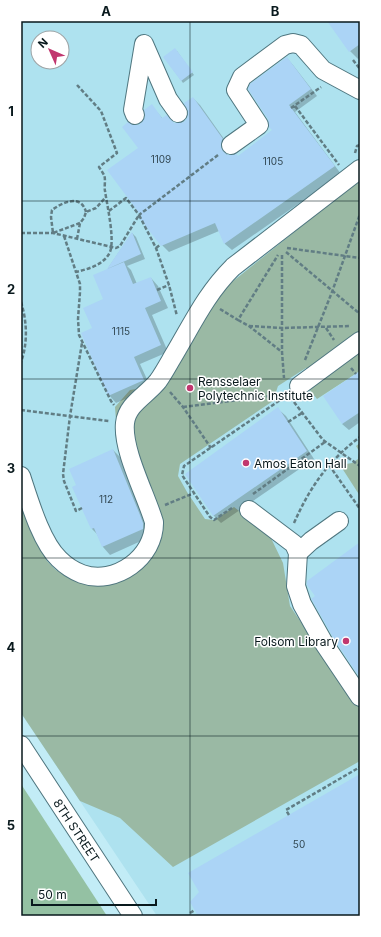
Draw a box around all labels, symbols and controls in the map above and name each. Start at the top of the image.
text: A [101,3,111,19]
text: B [271,3,280,19]
north arrow [30,30,70,70]
text: N [35,35,51,51]
text: 1 [8,103,14,119]
house number: 1109 [151,153,171,165]
house number: 1105 [263,155,283,167]
text: 2 [7,281,15,297]
house number: 1115 [112,325,130,337]
place label: Rensselaer Polytechnic Institute [198,374,313,403]
marker: Rensselaer Polytechnic Institute [185,383,195,393]
place label: Amos Eaton Hall [254,456,347,471]
marker: Amos Eaton Hall [241,458,251,468]
text: 3 [7,460,15,476]
house number: 112 [99,493,113,505]
place label: Folsom Library [254,634,338,649]
marker: Folsom Library [341,636,351,646]
text: 4 [7,639,16,655]
street label: 8TH STREET [51,796,103,865]
text: 5 [7,817,15,833]
house number: 50 [293,838,305,850]
scale bar [32,881,156,907]
text: 50 m [38,887,67,902]

